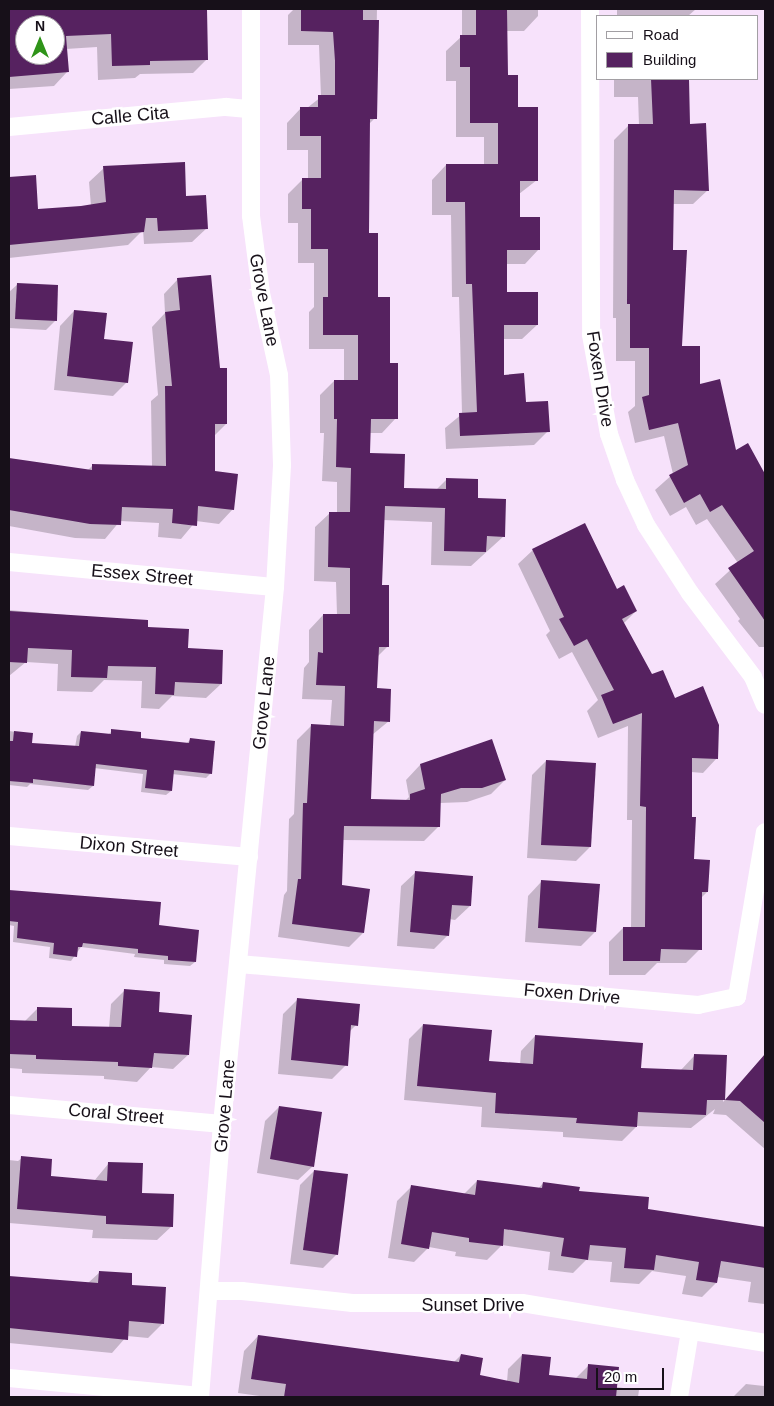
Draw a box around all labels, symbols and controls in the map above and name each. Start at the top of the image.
north arrow [15,15,65,65]
legend [596,15,759,80]
text: N [35,18,45,34]
text: Road [643,26,679,43]
text: Building [643,51,696,68]
street label: Calle Cita [90,102,170,130]
street label: Grove Lane [244,252,284,348]
street label: Foxen Drive [582,329,618,429]
street label: Essex Street [90,560,194,590]
street label: Grove Lane [248,655,280,751]
street label: Dixon Street [79,832,179,862]
street label: Foxen Drive [523,979,621,1009]
street label: Grove Lane [210,1058,240,1154]
street label: Coral Street [67,1099,165,1129]
street label: Sunset Drive [421,1294,525,1316]
scale bar [599,1358,666,1390]
text: 20 m [604,1368,637,1385]

